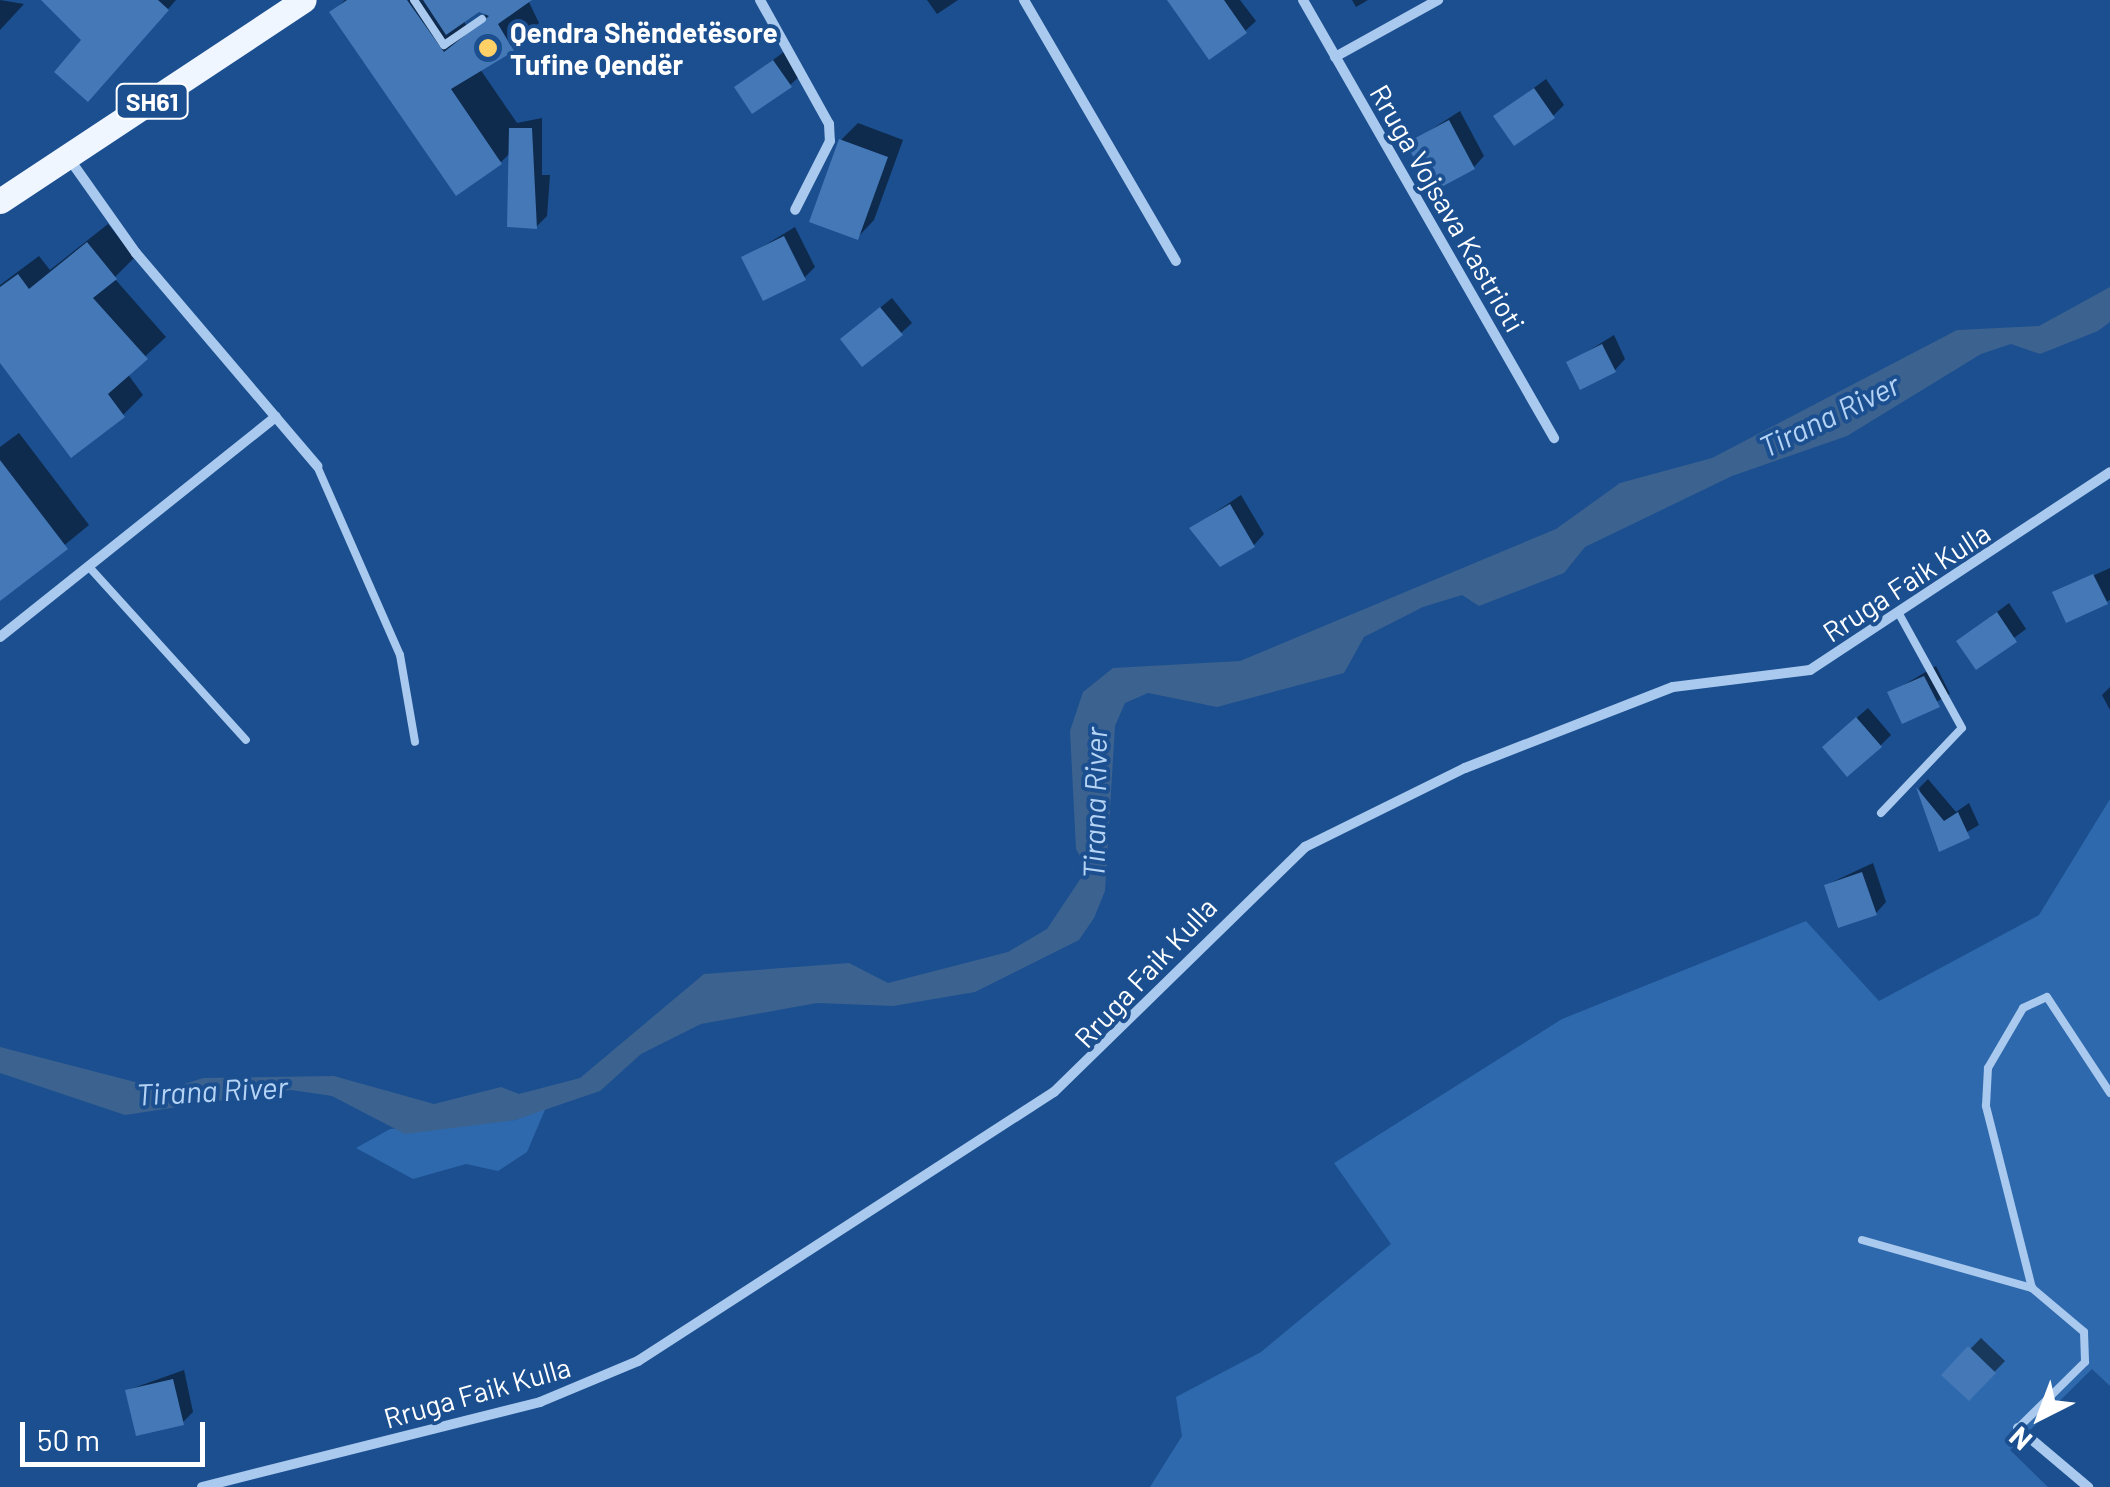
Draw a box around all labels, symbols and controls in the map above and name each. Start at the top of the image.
place label: Qendra Shëndetësore Tufine Qendër [510,15,778,81]
marker: Qendra Shëndetësore Tufine Qendër [475,35,501,61]
street label: Rruga Vojsava Kastrioti [1364,78,1532,338]
road number: SH61 [114,81,190,121]
water label: Tirana River [1753,366,1905,464]
street label: Rruga Faik Kulla [1816,515,1996,649]
water label: Tirana River [1075,727,1113,879]
street label: Rruga Faik Kulla [1067,890,1223,1054]
water label: Tirana River [135,1068,289,1112]
street label: Rruga Faik Kulla [380,1349,574,1435]
north arrow [1990,1367,2090,1467]
scale bar [25,1402,210,1464]
text: N [2002,1420,2038,1458]
text: 50 m [37,1421,100,1457]

